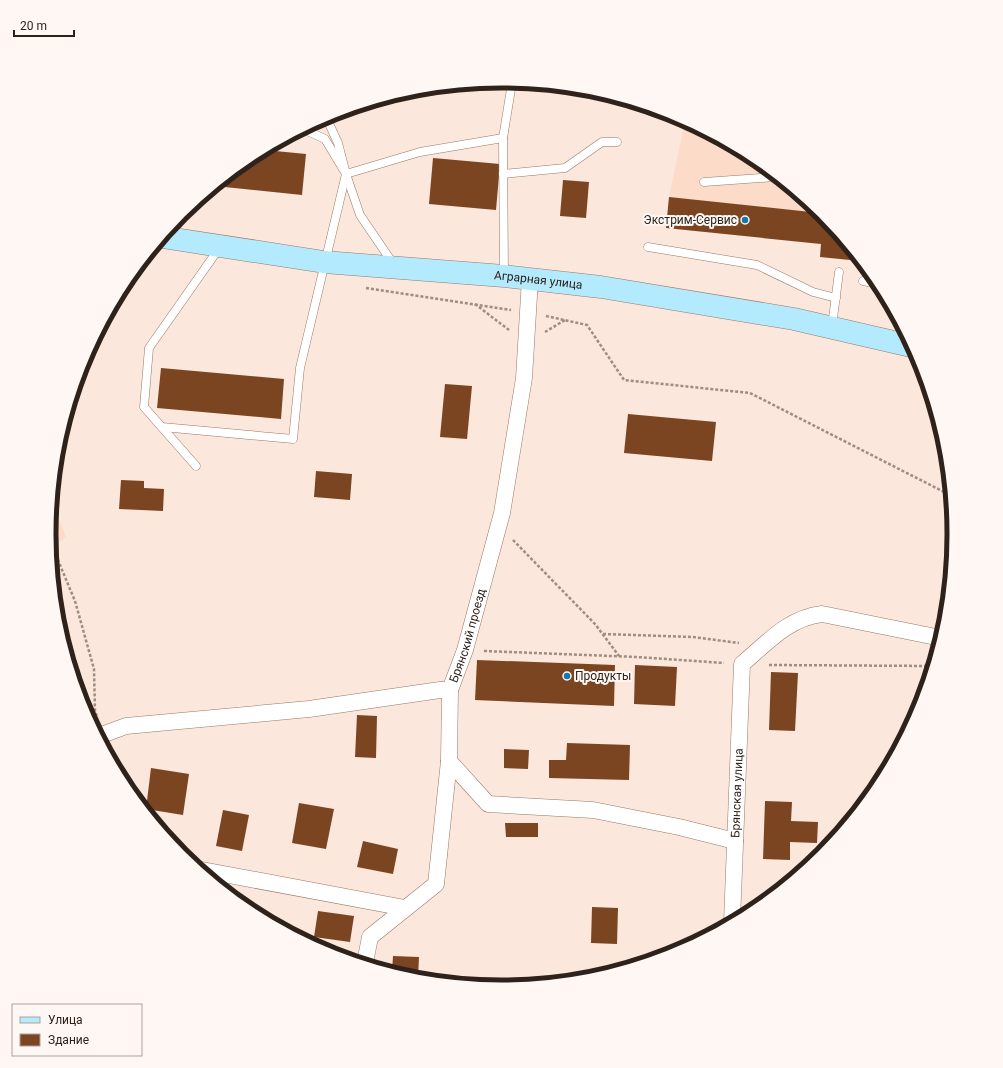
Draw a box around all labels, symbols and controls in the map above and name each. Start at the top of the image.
scale bar [14,12,74,38]
text: 20 m [20,19,47,33]
place label: Экстрим-Сервис [644,213,737,227]
marker: Экстрим-Сервис [740,215,750,225]
street label: Аграрная улица [494,268,583,292]
street label: Брянский проезд [446,587,488,685]
place label: Продукты [575,669,631,683]
marker: Продукты [562,671,572,681]
street label: Брянская улица [728,748,746,838]
legend [12,1004,142,1056]
text: Улица [48,1013,83,1027]
text: Здание [48,1033,89,1047]

